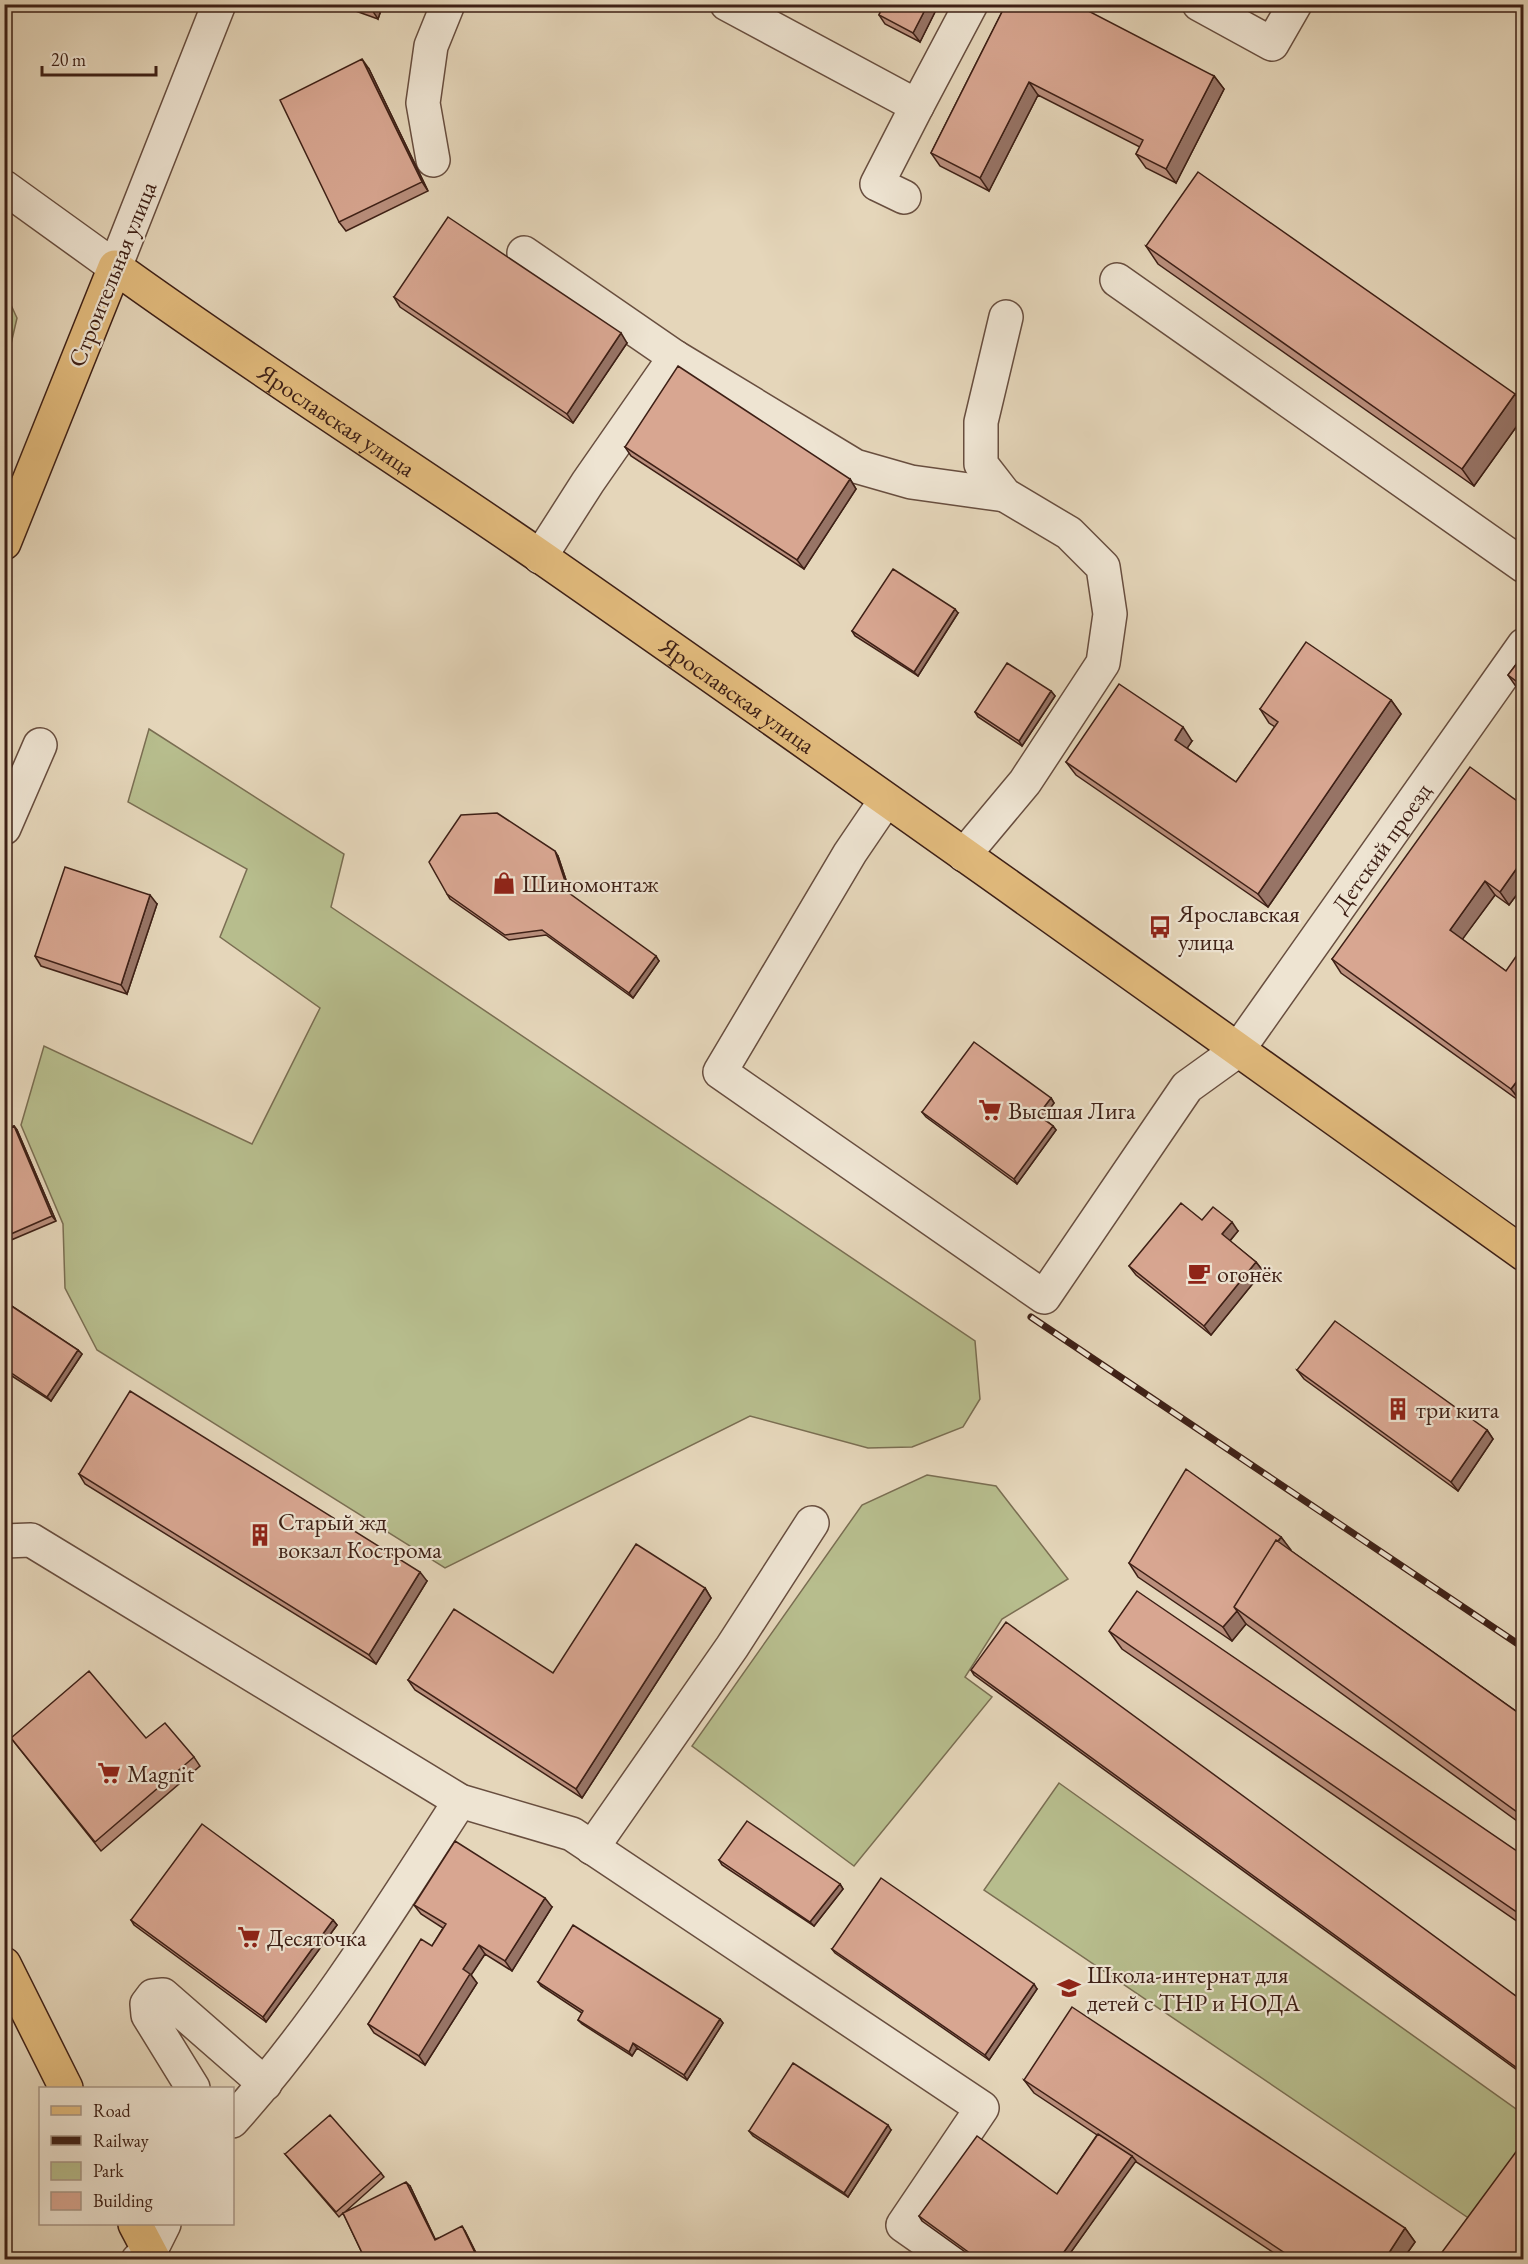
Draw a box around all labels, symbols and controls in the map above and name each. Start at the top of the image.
scale bar [42,39,156,77]
text: 20 m [51,48,86,71]
street label: Строительная улица [61,176,164,371]
street label: Ярославская улица [252,355,422,484]
street label: Ярославская улица [653,629,822,760]
street label: Детский проезд [1324,776,1438,919]
place label: Шиномонтаж [522,868,659,899]
shop icon: Шиномонтаж [491,870,517,896]
place label: Ярославская улица [1177,898,1300,957]
bus stop icon: Ярославская улица [1147,914,1173,940]
place label: Высшая Лига [1008,1095,1136,1126]
supermarket icon: Высшая Лига [977,1097,1003,1123]
place label: огонёк [1217,1258,1283,1289]
cafe icon: огонёк [1186,1260,1212,1286]
place label: три кита [1416,1394,1500,1425]
building icon: три кита [1385,1396,1411,1422]
place label: Старый жд вокзал Кострома [278,1506,442,1565]
building icon: Старый жд вокзал Кострома [247,1522,273,1548]
place label: Magnit [127,1758,195,1789]
supermarket icon: Magnit [96,1760,122,1786]
place label: Десяточка [267,1922,367,1953]
supermarket icon: Десяточка [236,1924,262,1950]
place label: Школа-интернат для детей с ТНР и НОДА [1087,1959,1301,2018]
school or university icon: Школа-интернат для детей с ТНР и НОДА [1056,1975,1082,2001]
legend [39,2087,234,2225]
text: Road [93,2099,132,2122]
text: Railway [93,2129,149,2152]
text: Park [93,2159,124,2182]
text: Building [93,2189,153,2212]

